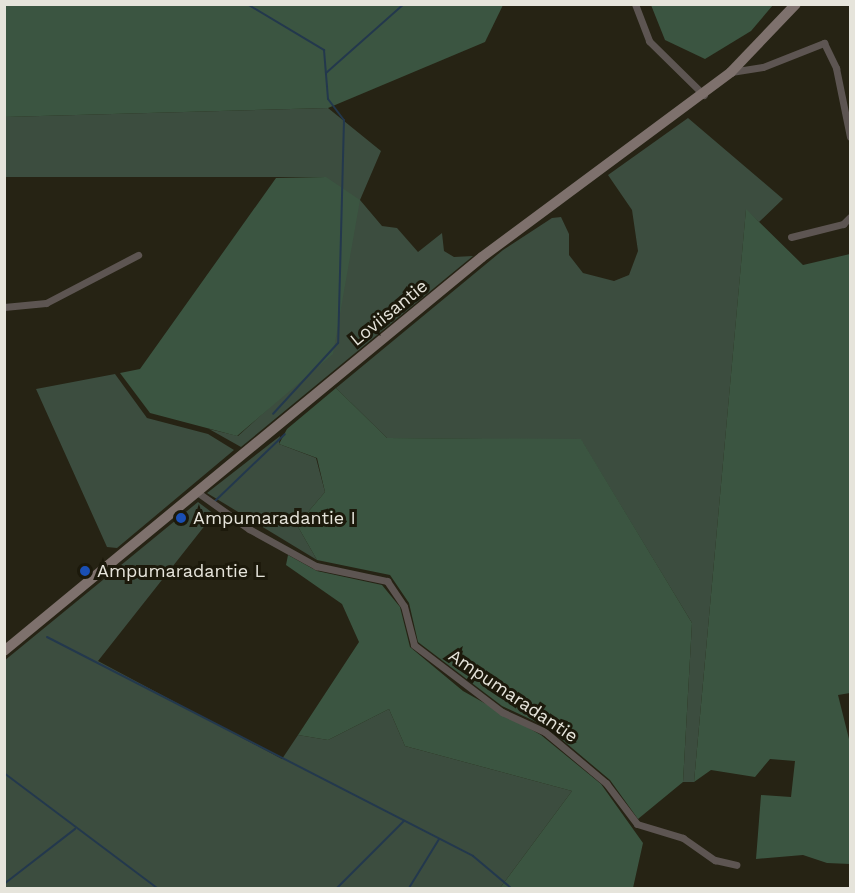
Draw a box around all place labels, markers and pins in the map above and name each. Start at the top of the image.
place label: Ampumaradantie I [193,507,356,529]
marker: Ampumaradantie I [174,511,188,525]
place label: Ampumaradantie L [97,560,265,582]
marker: Ampumaradantie L [78,564,92,578]

